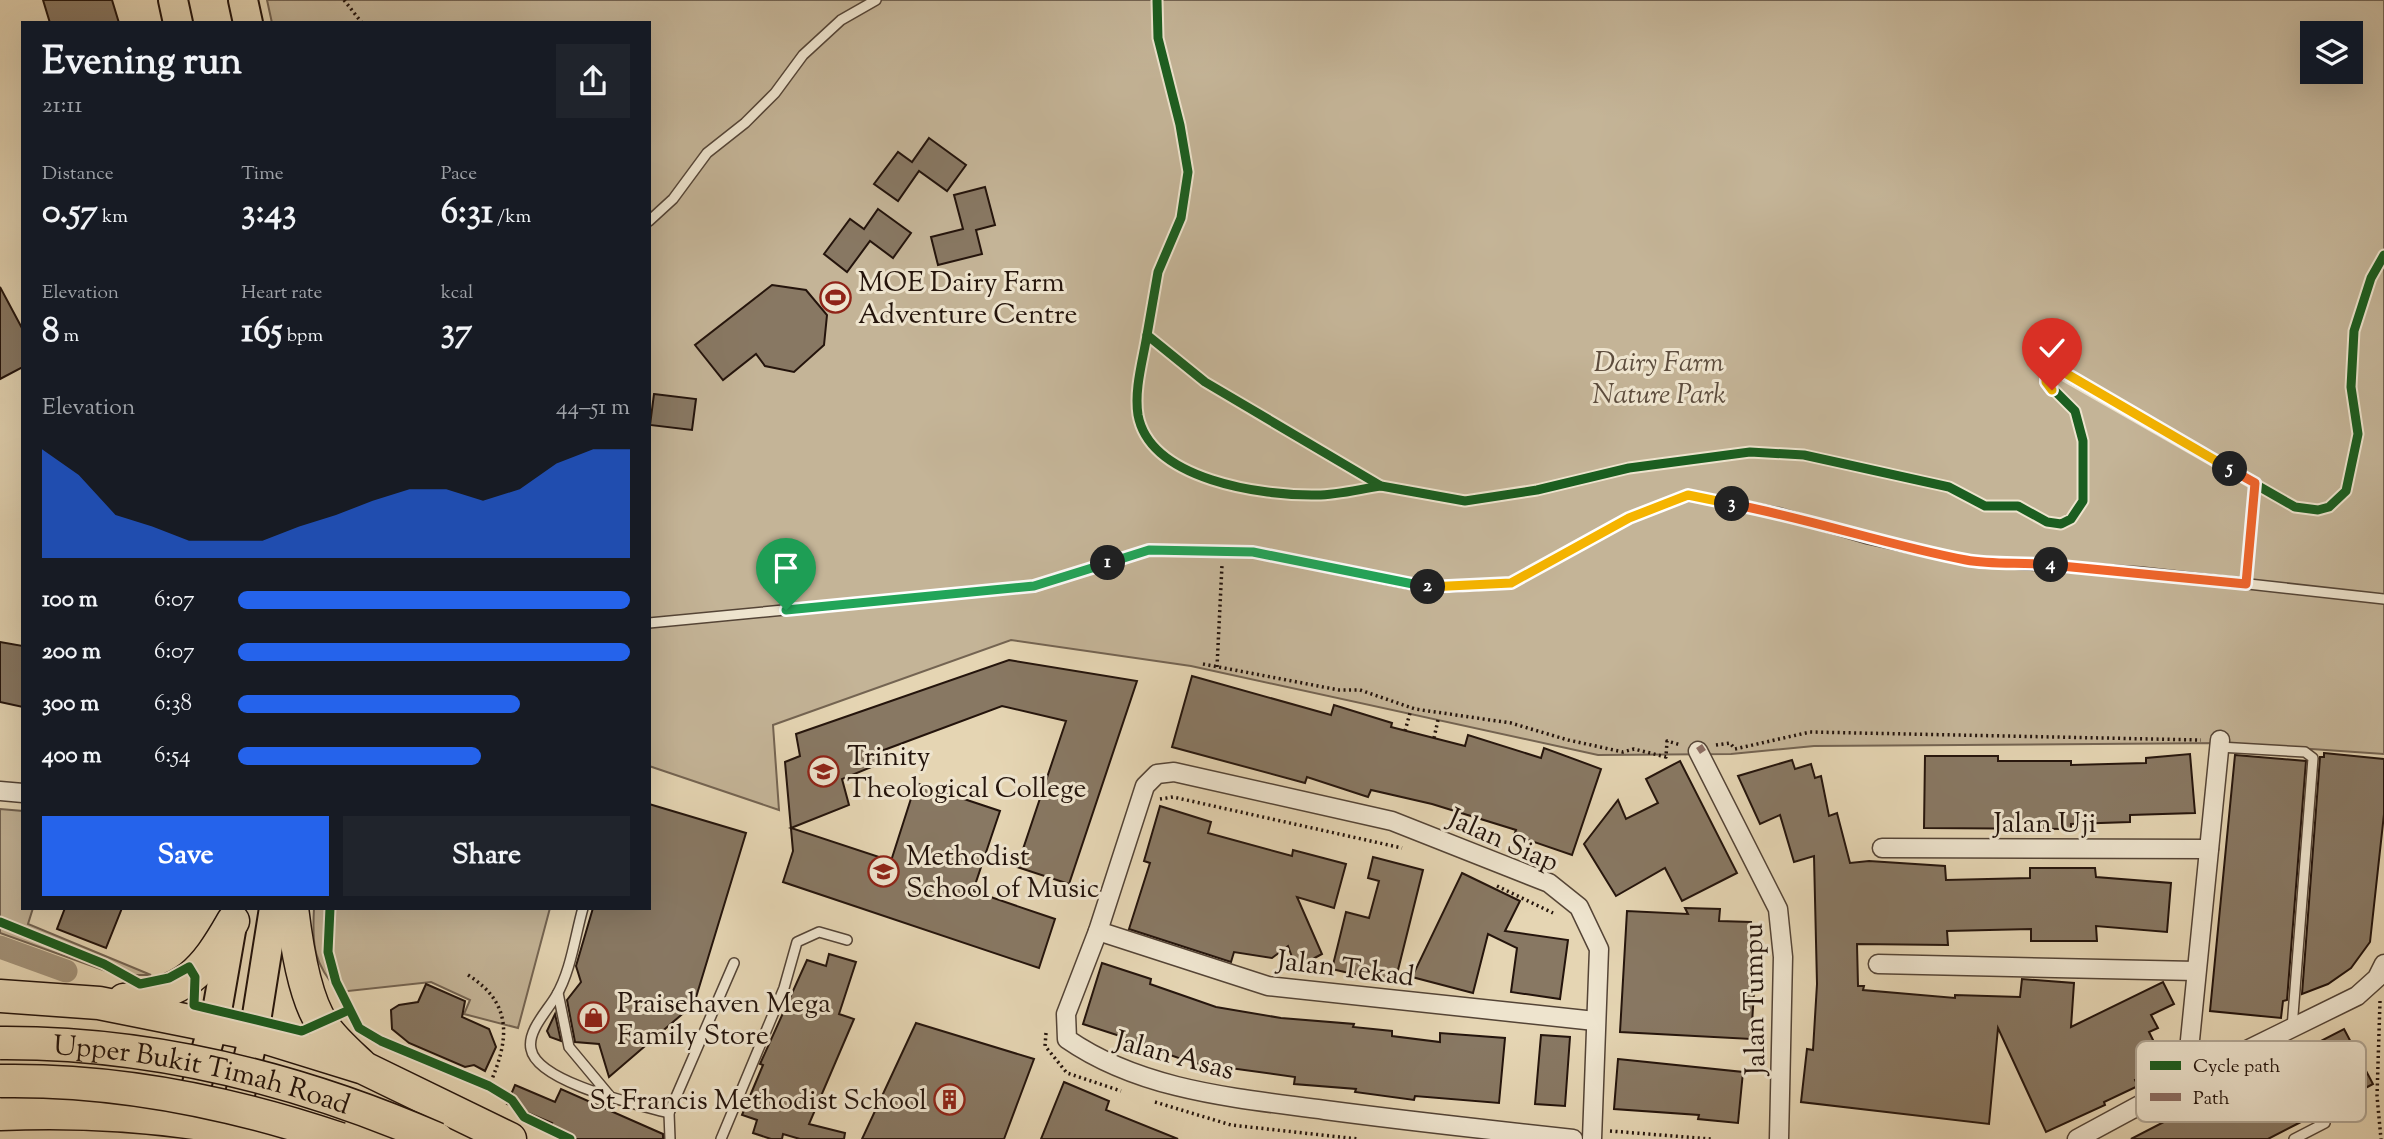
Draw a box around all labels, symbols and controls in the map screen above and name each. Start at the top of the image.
map controls [2300,21,2363,84]
button: layers [2300,21,2363,84]
text: Evening run [42,37,242,91]
button: share [556,44,630,118]
text: 21:11 [42,90,82,123]
text: Distance [42,161,114,188]
text: Time [241,161,284,188]
text: Pace [441,161,477,188]
text: 0.57 [42,188,98,239]
text: 3:43 [241,188,296,239]
text: 6:31 [441,188,493,239]
text: km [98,204,128,231]
text: /km [493,204,531,231]
place label: MOE Dairy Farm Adventure Centre [858,264,1078,336]
text: Elevation [42,280,119,307]
text: Heart rate [241,280,322,307]
text: kcal [441,280,473,307]
sports icon: MOE Dairy Farm Adventure Centre [818,280,852,314]
text: 8 [42,307,60,358]
text: 165 [241,307,283,358]
text: 37 [441,307,472,358]
pin [2022,318,2082,390]
text: m [60,323,79,350]
text: bpm [283,323,323,350]
icon: check [2033,329,2071,367]
park label: Dairy Farm Nature Park [1592,344,1726,416]
text: Elevation [42,392,135,425]
text: 44–51 m [556,392,630,425]
pin: 5 [2212,452,2248,486]
text: 5 [2226,455,2233,482]
pin: 3 [1714,486,1750,522]
text: 3 [1728,490,1735,517]
pin [756,538,816,610]
pin: 1 [1090,546,1126,580]
pin: 4 [2034,548,2068,582]
icon: arrive [767,549,805,587]
text: 1 [1104,549,1111,576]
text: 4 [2046,551,2055,578]
pin: 2 [1410,570,1446,604]
text: 2 [1423,573,1432,600]
text: 100 m [42,584,98,617]
text: 6:07 [154,584,195,617]
text: 200 m [42,636,101,669]
text: 6:07 [154,636,195,669]
text: 300 m [42,688,99,721]
text: 6:38 [154,688,192,721]
place label: Trinity Theological College [847,738,1087,810]
text: 400 m [42,740,102,773]
text: 6:54 [154,740,191,773]
school or university icon: Trinity Theological College [807,754,841,788]
street label: Jalan Siap [1439,799,1564,884]
street label: Jalan Uji [1992,805,2096,845]
button: Save [42,816,329,896]
button: Share [343,816,630,896]
place label: Methodist School of Music [906,838,1099,910]
school or university icon: Methodist School of Music [866,854,900,888]
street label: Jalan Tumpu [1735,923,1777,1077]
street label: Jalan Tekad [1273,941,1417,998]
place label: Praisehaven Mega Family Store [617,985,831,1057]
shop icon: Praisehaven Mega Family Store [577,1001,611,1035]
street label: Jalan Asas [1108,1021,1238,1092]
street label: Upper Bukit Timah Road [52,1027,355,1126]
legend [2136,1041,2366,1122]
text: Cycle path [2193,1054,2280,1081]
place label: St Francis Methodist School [589,1082,927,1122]
building icon: St Francis Methodist School [933,1082,967,1116]
text: Path [2193,1086,2230,1113]

